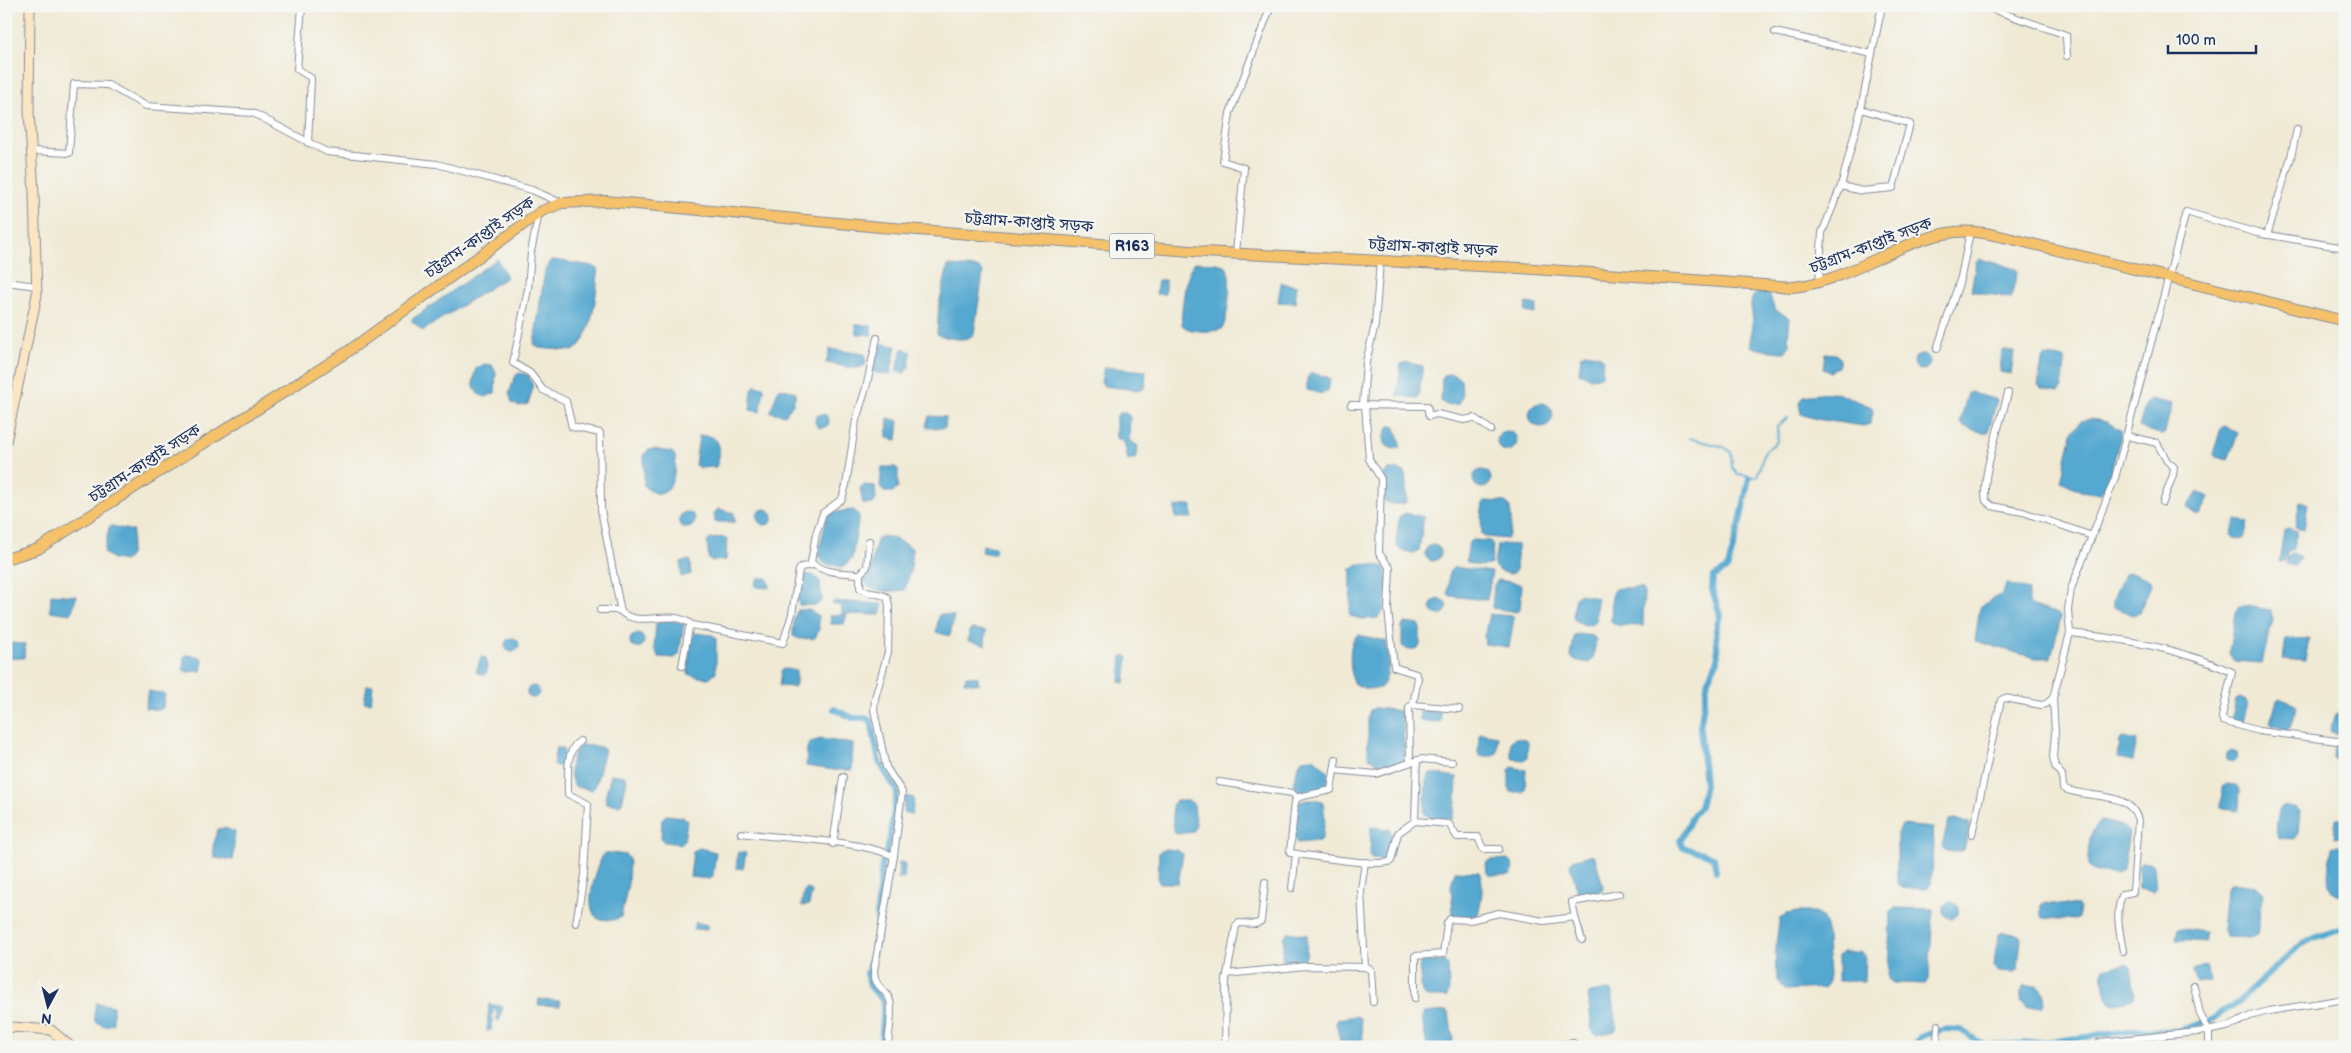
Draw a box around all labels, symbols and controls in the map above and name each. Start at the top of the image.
scale bar [2168,22,2256,54]
text: 100 m [2176,31,2216,50]
street label: চট্টগ্রাম-কাপ্তাই সড়ক [420,192,539,283]
street label: চট্টগ্রাম-কাপ্তাই সড়ক [963,208,1095,237]
street label: চট্টগ্রাম-কাপ্তাই সড়ক [1806,213,1936,278]
road number: R163 [1110,234,1154,258]
street label: চট্টগ্রাম-কাপ্তাই সড়ক [1367,234,1499,261]
street label: চট্টগ্রাম-কাপ্তাই সড়ক [84,419,205,508]
north arrow [22,980,72,1030]
text: N [40,1009,53,1027]

